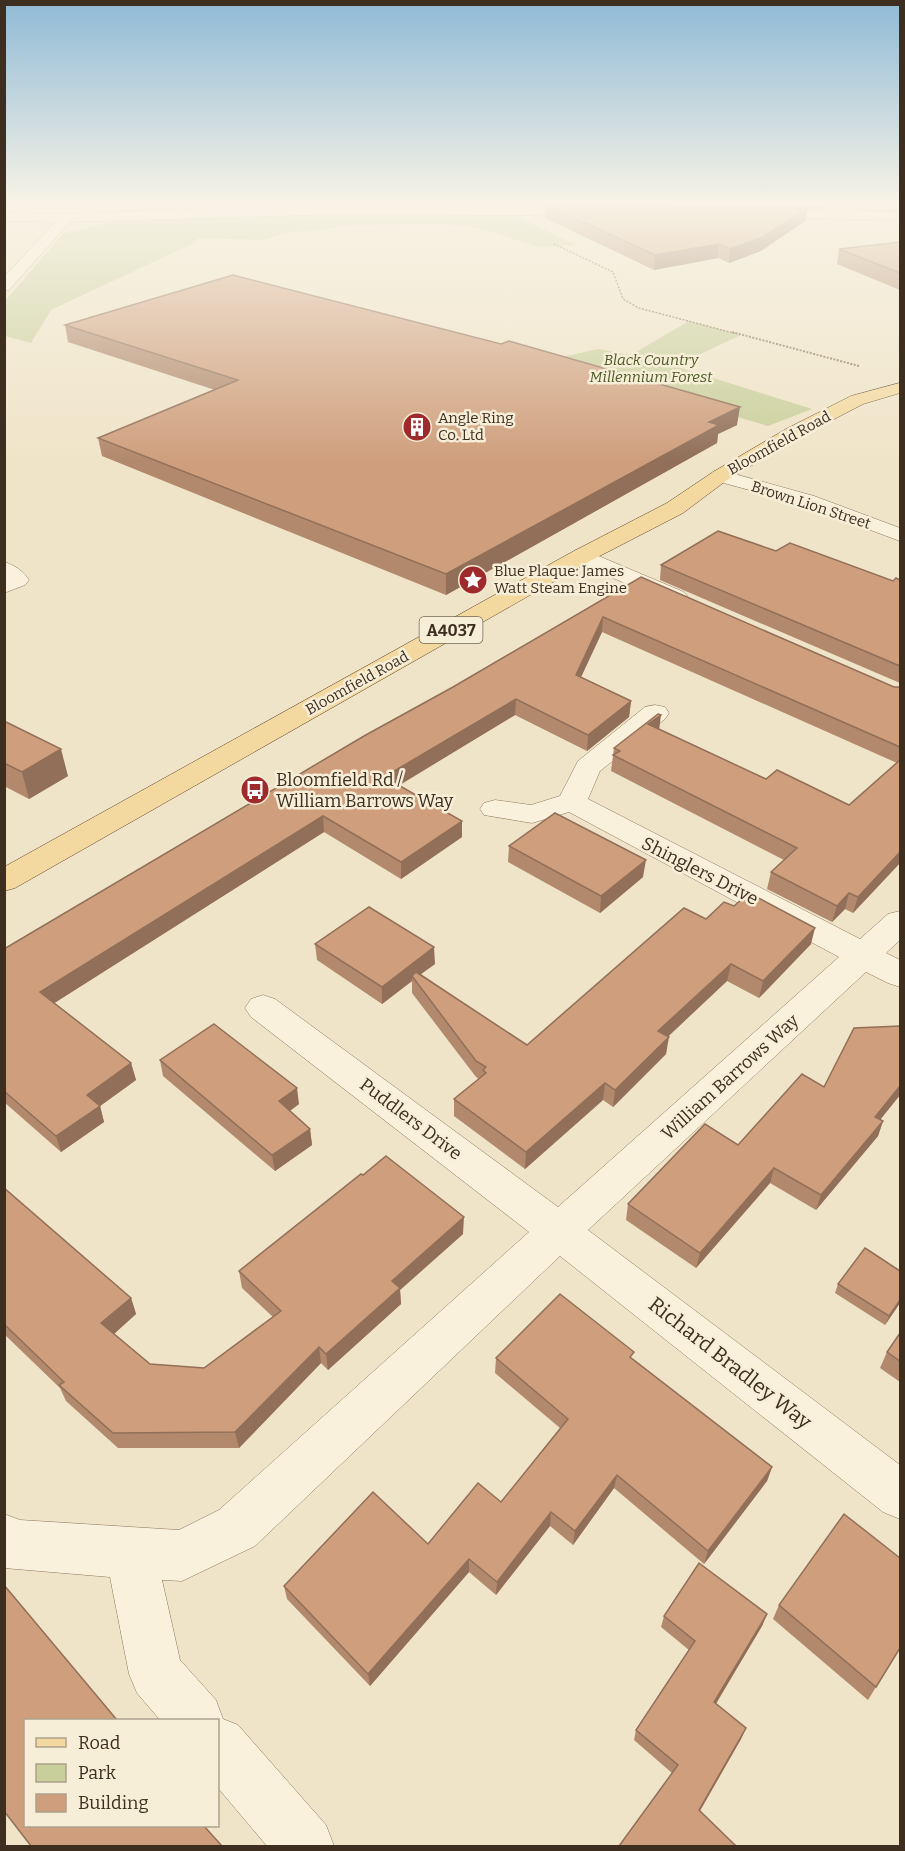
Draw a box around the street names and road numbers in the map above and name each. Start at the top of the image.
street label: Bloomfield Road [724,407,834,479]
street label: Brown Lion Street [749,477,873,533]
road number: A4037 [420,617,482,643]
street label: Bloomfield Road [302,647,412,719]
street label: Shinglers Drive [638,832,762,910]
street label: William Barrows Way [657,1009,804,1145]
street label: Puddlers Drive [356,1073,466,1165]
street label: Richard Bradley Way [643,1291,817,1435]

